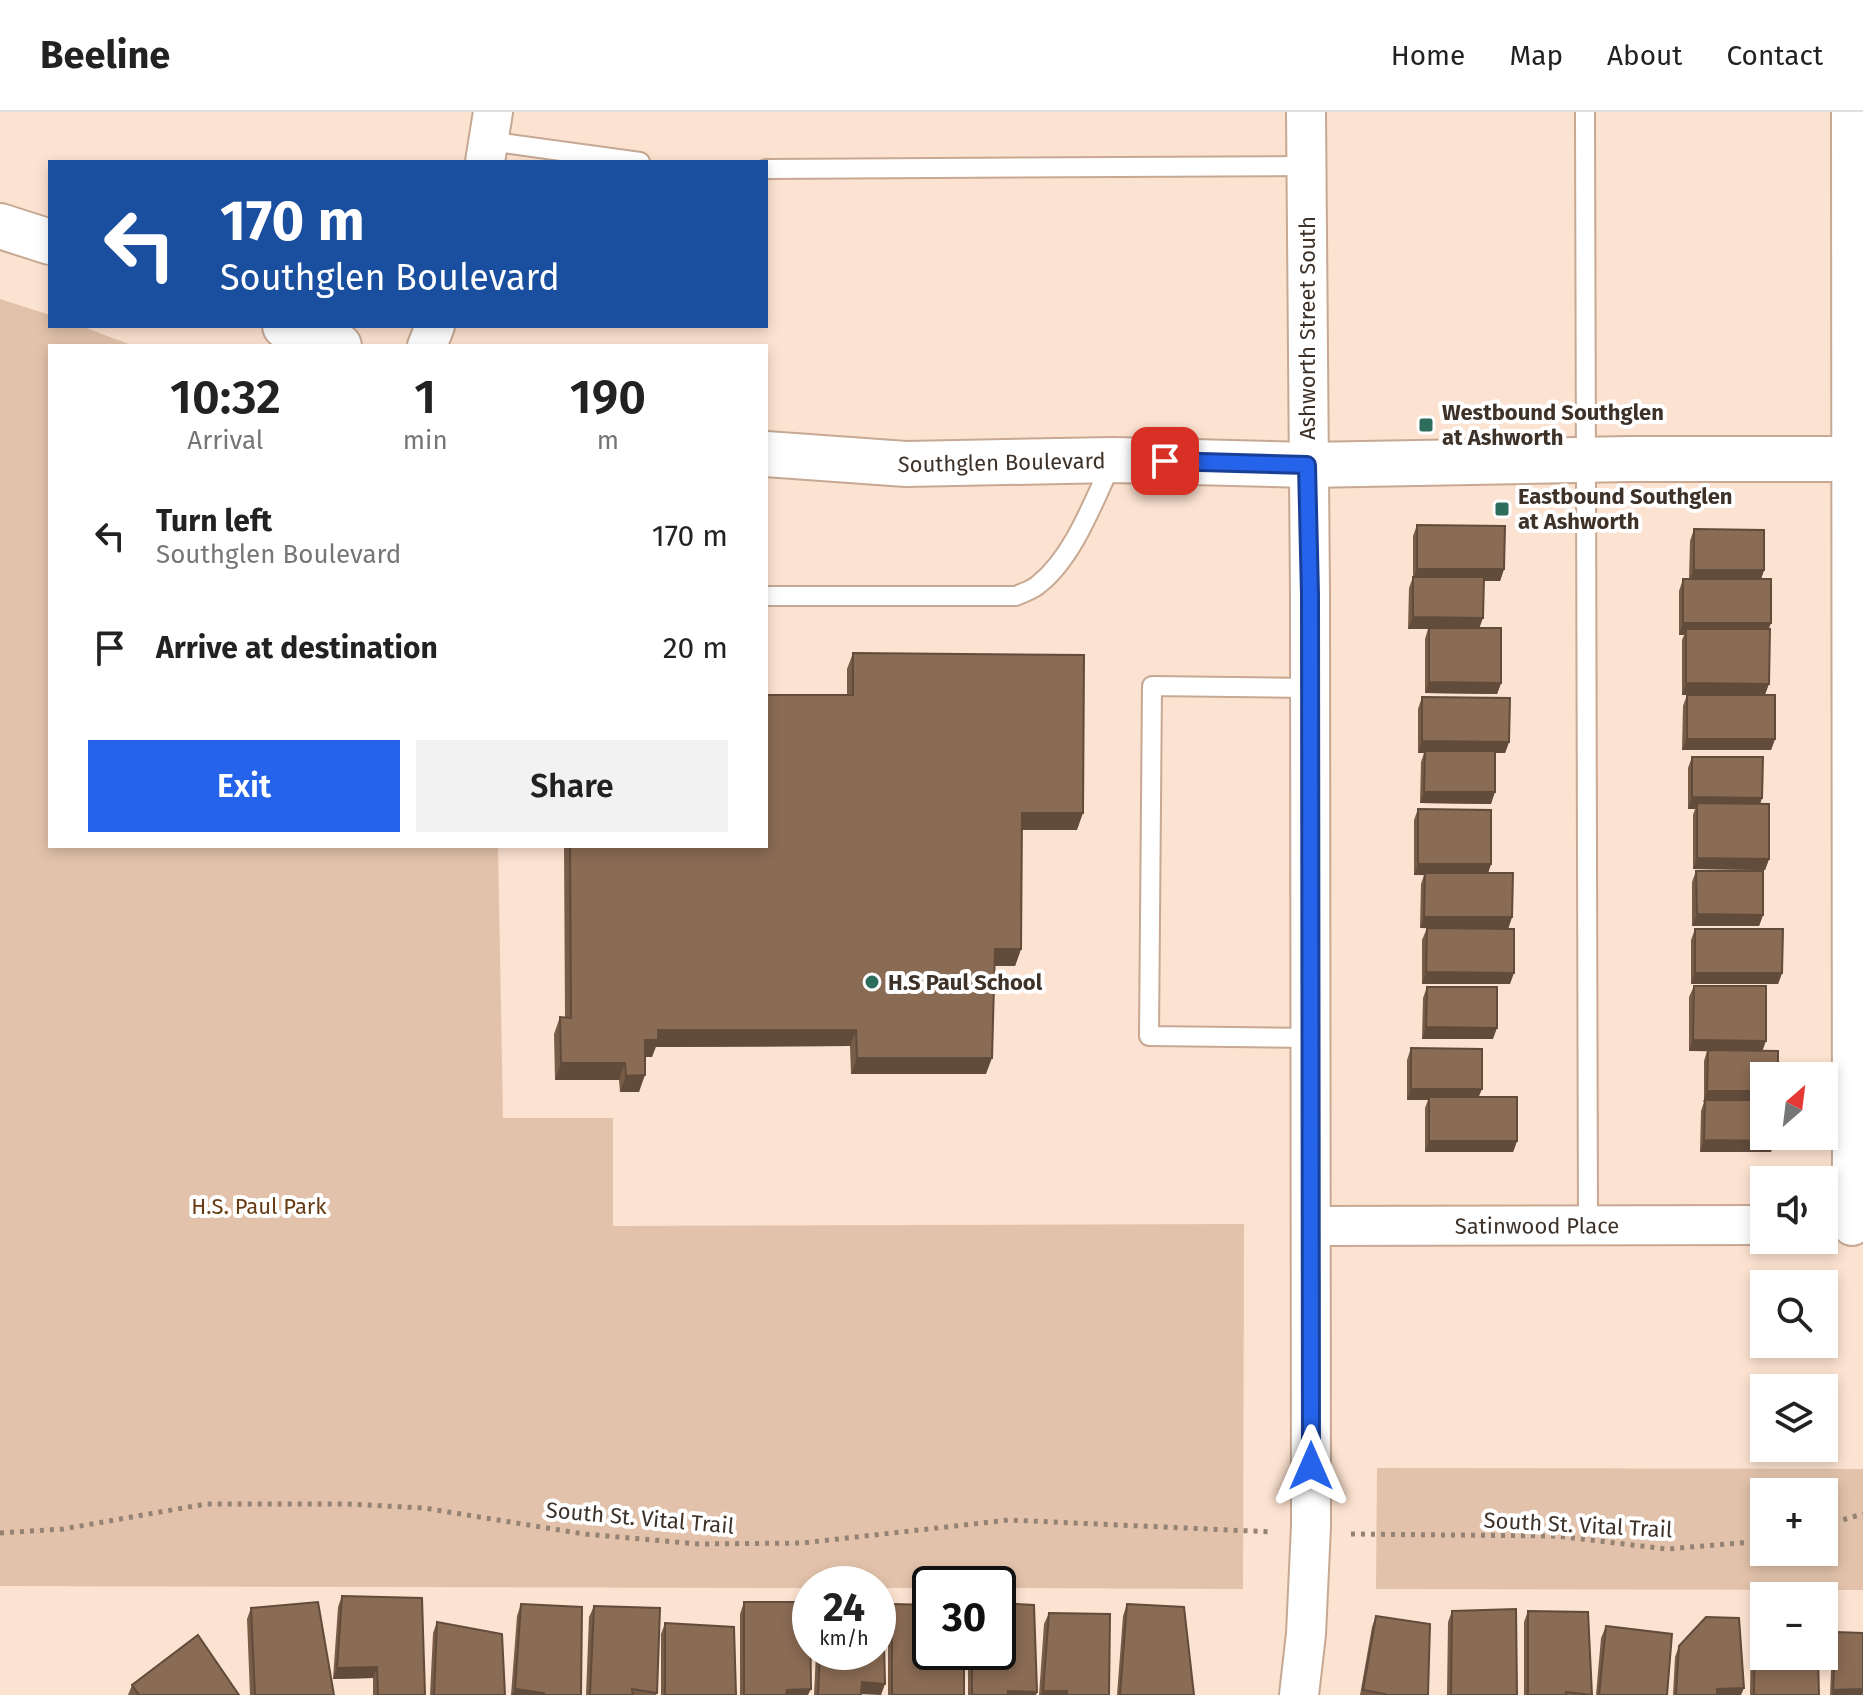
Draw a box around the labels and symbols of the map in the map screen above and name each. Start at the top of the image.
street label: Ashworth Street South [1294,216,1321,440]
place label: Westbound Southglen at Ashworth [1442,399,1664,451]
marker: Westbound Southglen at Ashworth [1417,416,1435,434]
pin [1131,427,1199,495]
street label: Southglen Boulevard [897,447,1106,478]
place label: Eastbound Southglen at Ashworth [1518,483,1733,535]
marker: Eastbound Southglen at Ashworth [1493,500,1511,518]
place label: H.S Paul School [888,969,1043,996]
marker: H.S Paul School [863,973,881,991]
north arrow [1750,1062,1838,1150]
park label: H.S. Paul Park [191,1193,327,1220]
street label: Satinwood Place [1455,1212,1619,1239]
position arrow [1269,1424,1353,1508]
street label: South St. Vital Trail [545,1496,735,1540]
street label: South St. Vital Trail [1483,1507,1673,1543]
speed limit sign: 30 [912,1566,1016,1670]

